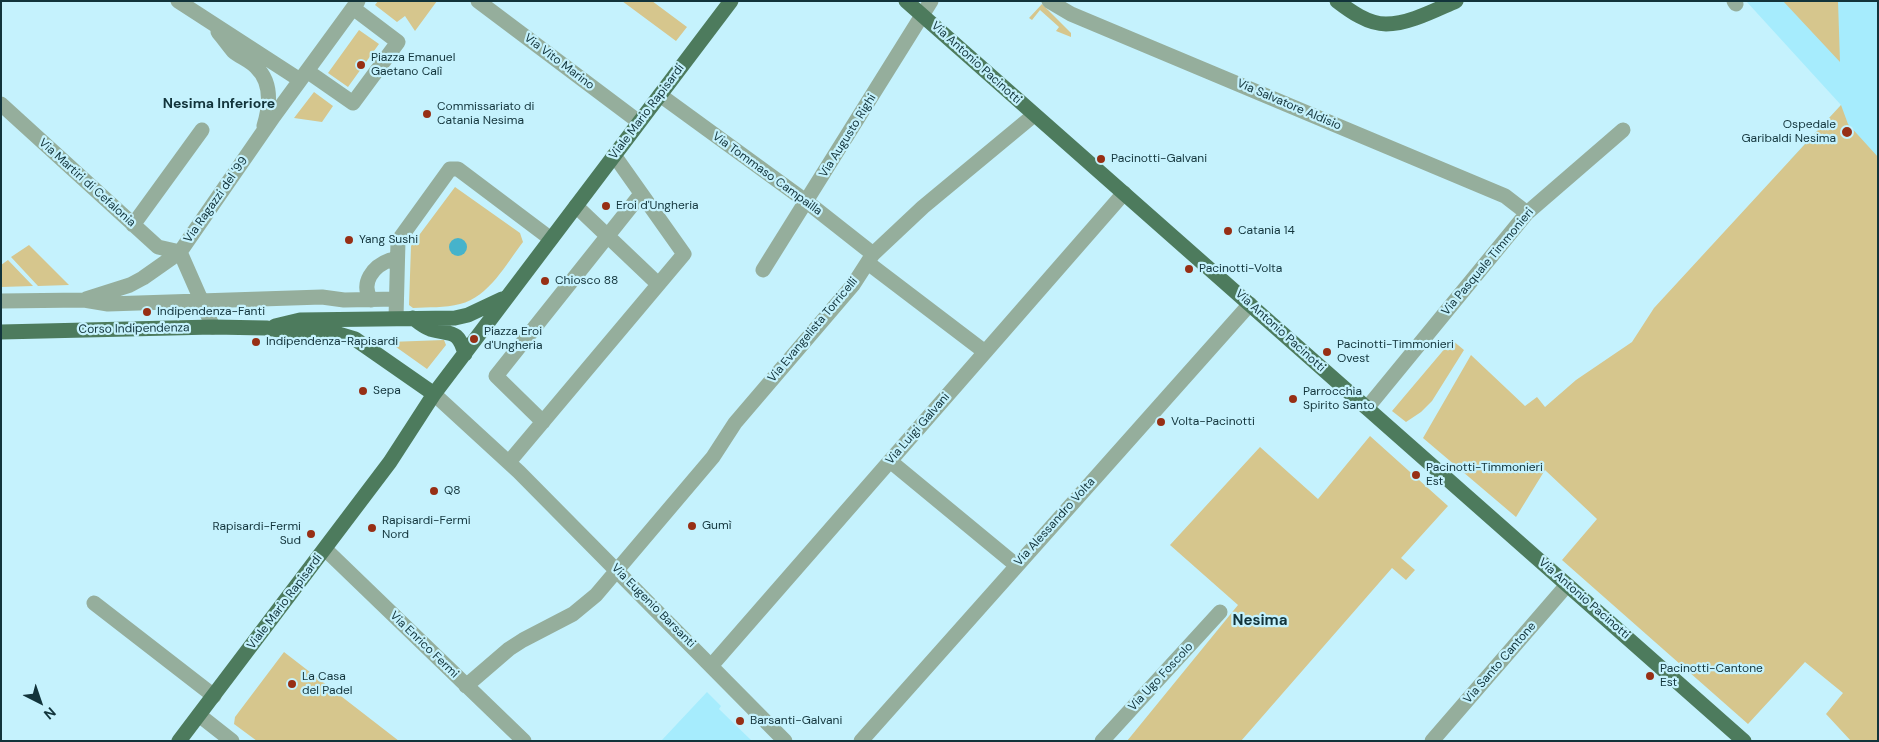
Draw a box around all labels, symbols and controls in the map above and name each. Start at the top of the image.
street label: Via Antonio Pacinotti [928,19,1024,107]
street label: Via Vito Marino [521,31,597,93]
place label: Piazza Emanuel Gaetano Calì [371,51,455,79]
marker: Piazza Emanuel Gaetano Calì [355,59,367,71]
street label: Viale Mario Rapisardi [607,62,687,162]
street label: Via Salvatore Aldisio [1235,76,1343,134]
street label: Via Augusto Righi [816,91,880,181]
district label: Nesima Inferiore [163,96,275,112]
place label: Commissariato di Catania Nesima [437,100,534,128]
marker: Commissariato di Catania Nesima [421,108,433,120]
place label: Ospedale Garibaldi Nesima [1742,118,1836,146]
marker: Ospedale Garibaldi Nesima [1840,125,1854,139]
street label: Via Tommaso Campailla [709,129,825,219]
street label: Via Martiri di Cefalonia [36,136,138,230]
place label: Pacinotti-Galvani [1111,152,1207,166]
marker: Pacinotti-Galvani [1095,153,1107,165]
street label: Via Ragazzi del '99 [181,154,251,246]
place label: Eroi d'Ungheria [616,199,699,213]
marker: Eroi d'Ungheria [600,200,612,212]
street label: Via Pasquale Timmonieri [1439,205,1537,319]
place label: Catania 14 [1238,224,1295,238]
marker: Catania 14 [1222,225,1234,237]
place label: Yang Sushi [359,233,418,247]
marker: Yang Sushi [343,234,355,246]
place label: Pacinotti-Volta [1199,262,1282,276]
marker: Pacinotti-Volta [1183,263,1195,275]
place label: Chiosco 88 [555,274,618,288]
marker: Chiosco 88 [539,275,551,287]
street label: Via Evangelista Torricelli [765,275,861,385]
street label: Via Antonio Pacinotti [1232,287,1328,375]
place label: Indipendenza-Fanti [157,305,265,319]
marker: Indipendenza-Fanti [141,306,153,318]
street label: Corso Indipendenza [78,321,190,337]
place label: Piazza Eroi d'Ungheria [484,325,542,353]
marker: Piazza Eroi d'Ungheria [468,333,480,345]
place label: Indipendenza-Rapisardi [266,335,398,349]
marker: Indipendenza-Rapisardi [250,336,262,348]
place label: Pacinotti-Timmonieri Ovest [1337,338,1454,366]
marker: Pacinotti-Timmonieri Ovest [1321,346,1333,358]
place label: Sepa [373,384,401,398]
marker: Sepa [357,385,369,397]
place label: Parrocchia Spirito Santo [1303,385,1375,413]
street label: Via Luigi Galvani [883,390,953,468]
marker: Parrocchia Spirito Santo [1287,393,1299,405]
place label: Volta-Pacinotti [1171,415,1255,429]
marker: Volta-Pacinotti [1155,416,1167,428]
place label: Pacinotti-Timmonieri Est [1426,461,1543,489]
marker: Pacinotti-Timmonieri Est [1410,469,1422,481]
street label: Via Alessandro Volta [1012,475,1098,569]
place label: Q8 [444,484,461,498]
marker: Q8 [428,485,440,497]
place label: Rapisardi-Fermi Nord [382,514,471,542]
place label: Gumì [702,519,731,533]
place label: Rapisardi-Fermi Sud [212,520,301,548]
marker: Gumì [686,520,698,532]
marker: Rapisardi-Fermi Nord [366,522,378,534]
marker: Rapisardi-Fermi Sud [305,528,317,540]
street label: Viale Mario Rapisardi [245,552,325,652]
street label: Via Antonio Pacinotti [1535,555,1633,643]
street label: Via Eugenio Barsanti [608,561,698,651]
street label: Via Enrico Fermi [387,609,461,681]
district label: Nesima [1233,612,1287,630]
street label: Via Santo Cantone [1461,619,1539,707]
street label: Via Ugo Foscolo [1126,640,1196,714]
place label: Pacinotti-Cantone Est [1660,662,1763,690]
place label: La Casa del Padel [302,670,352,698]
marker: Pacinotti-Cantone Est [1644,670,1656,682]
north arrow [15,677,65,727]
marker: La Casa del Padel [286,678,298,690]
text: N [40,703,60,723]
place label: Barsanti-Galvani [750,714,842,728]
marker: Barsanti-Galvani [734,715,746,727]

